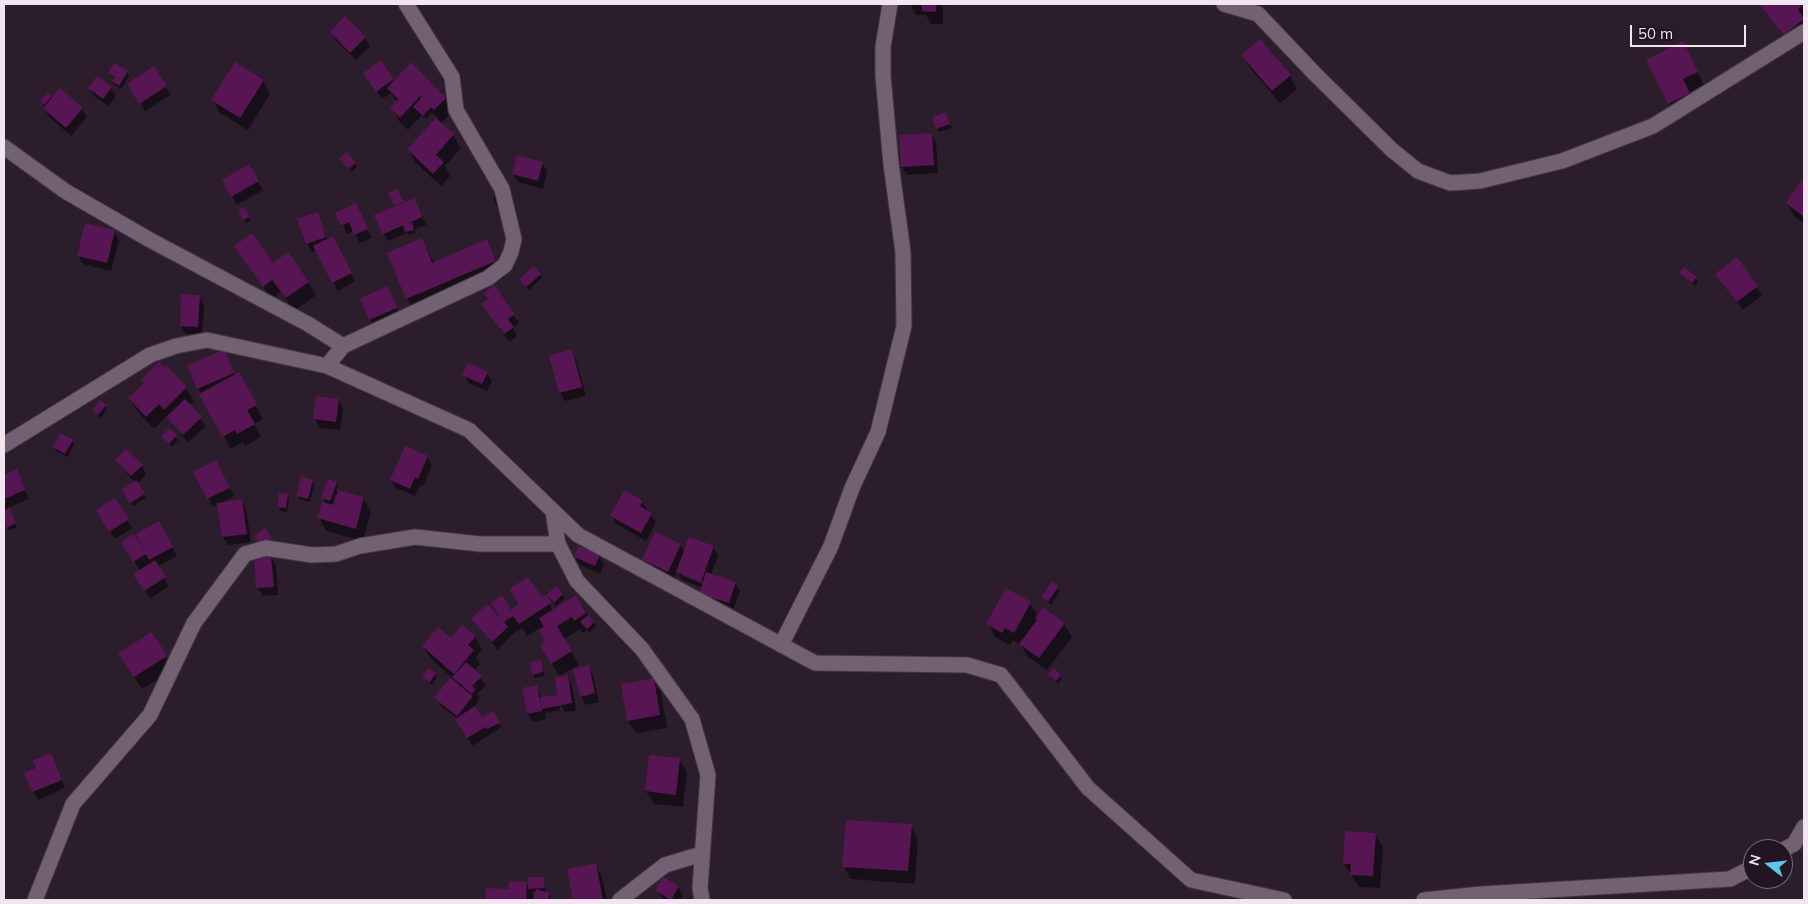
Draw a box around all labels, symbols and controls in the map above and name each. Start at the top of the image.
scale bar [1633,15,1749,47]
text: 50 m [1638,24,1673,43]
north arrow [1743,839,1793,889]
text: N [1744,853,1765,868]

